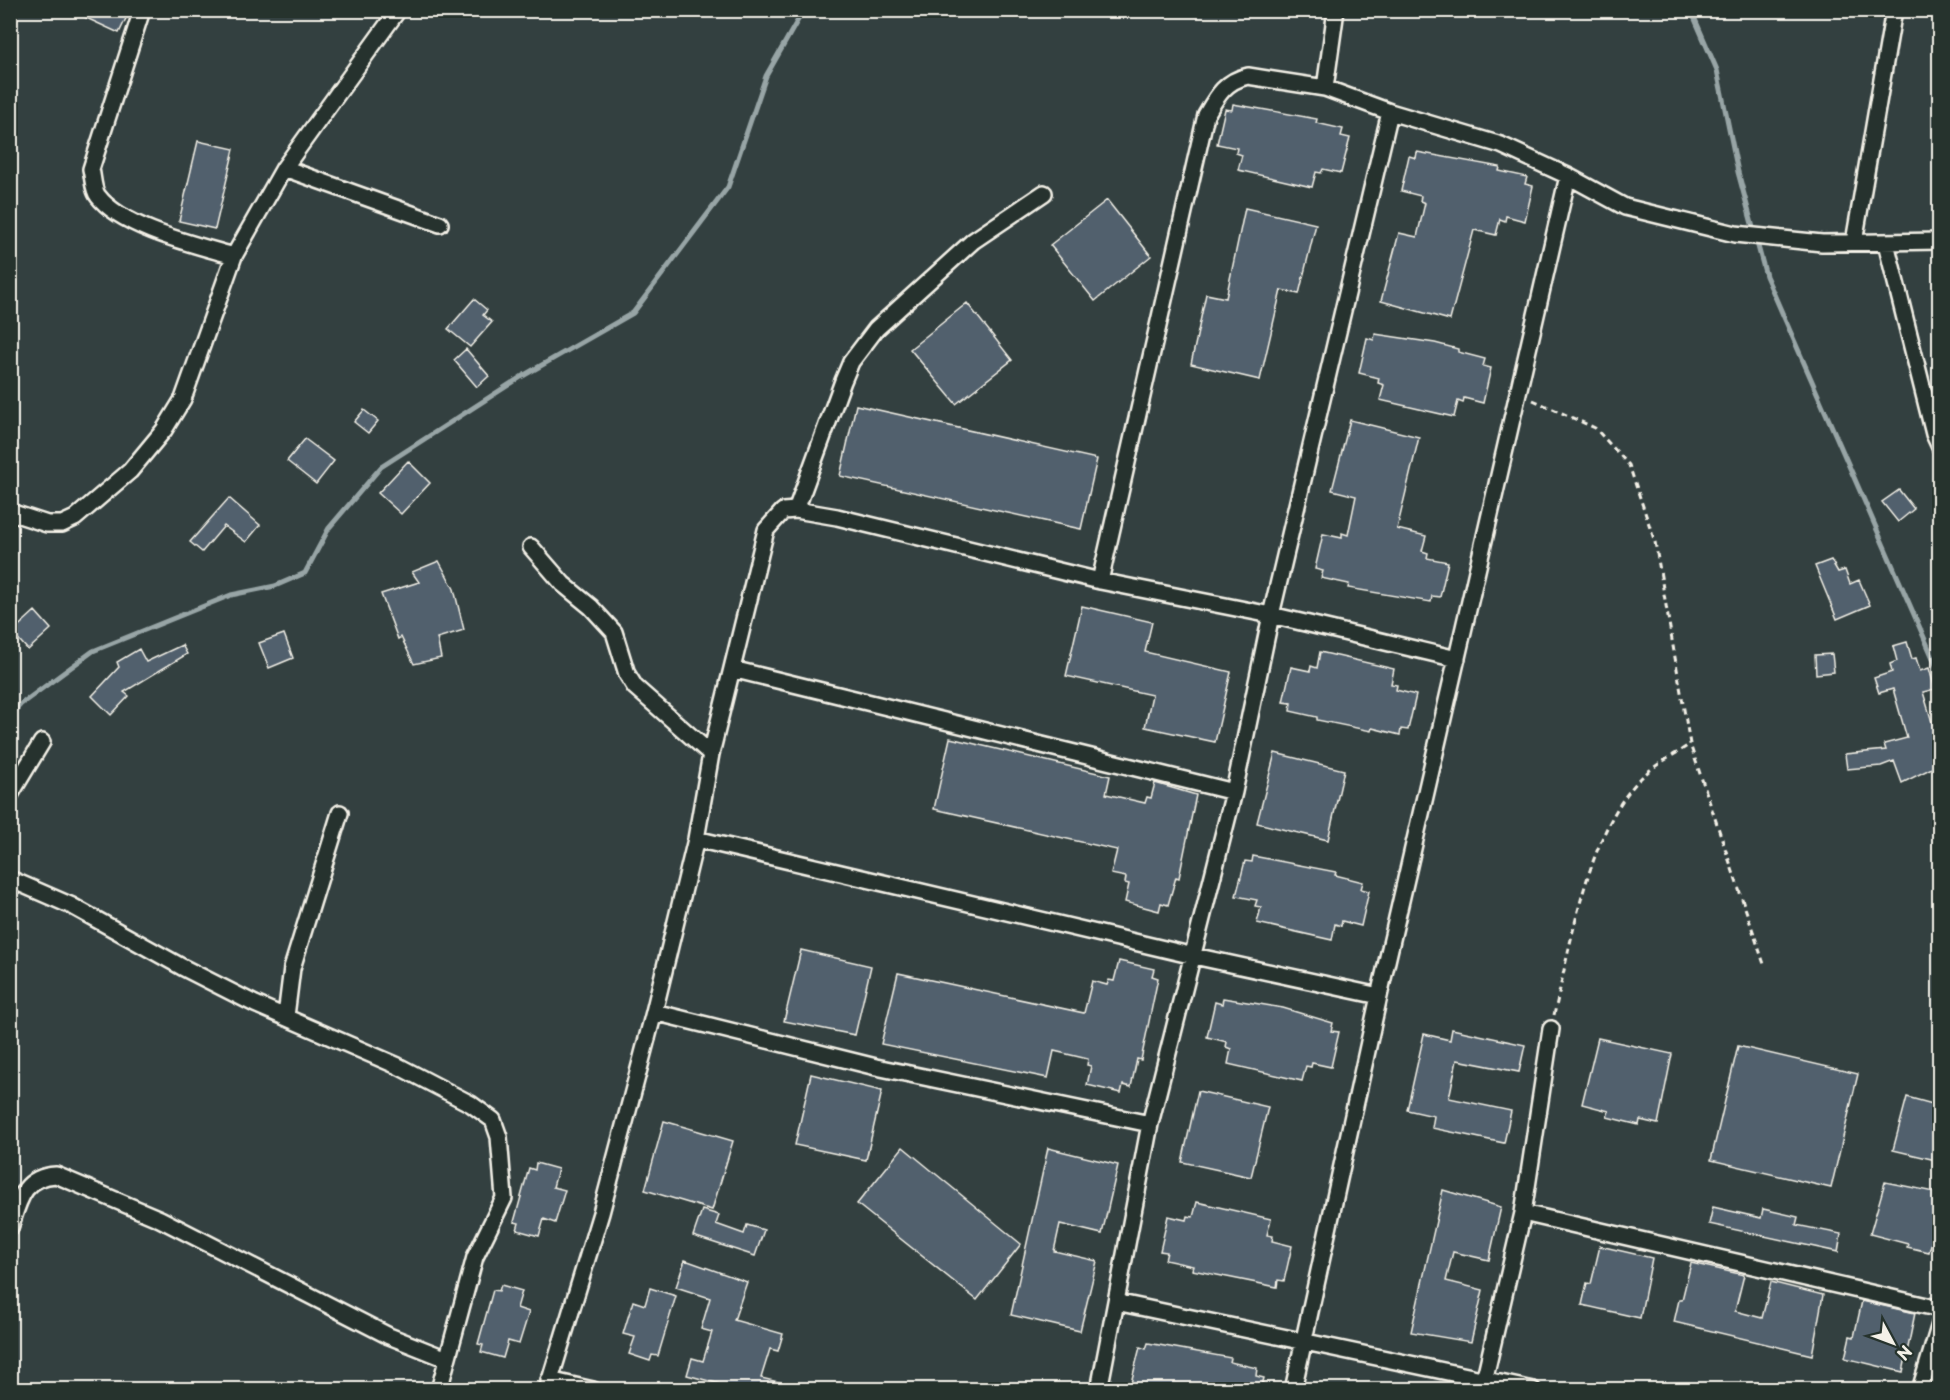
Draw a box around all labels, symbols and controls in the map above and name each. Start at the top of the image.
north arrow [1863,1313,1923,1373]
text: N [1892,1341,1918,1366]

